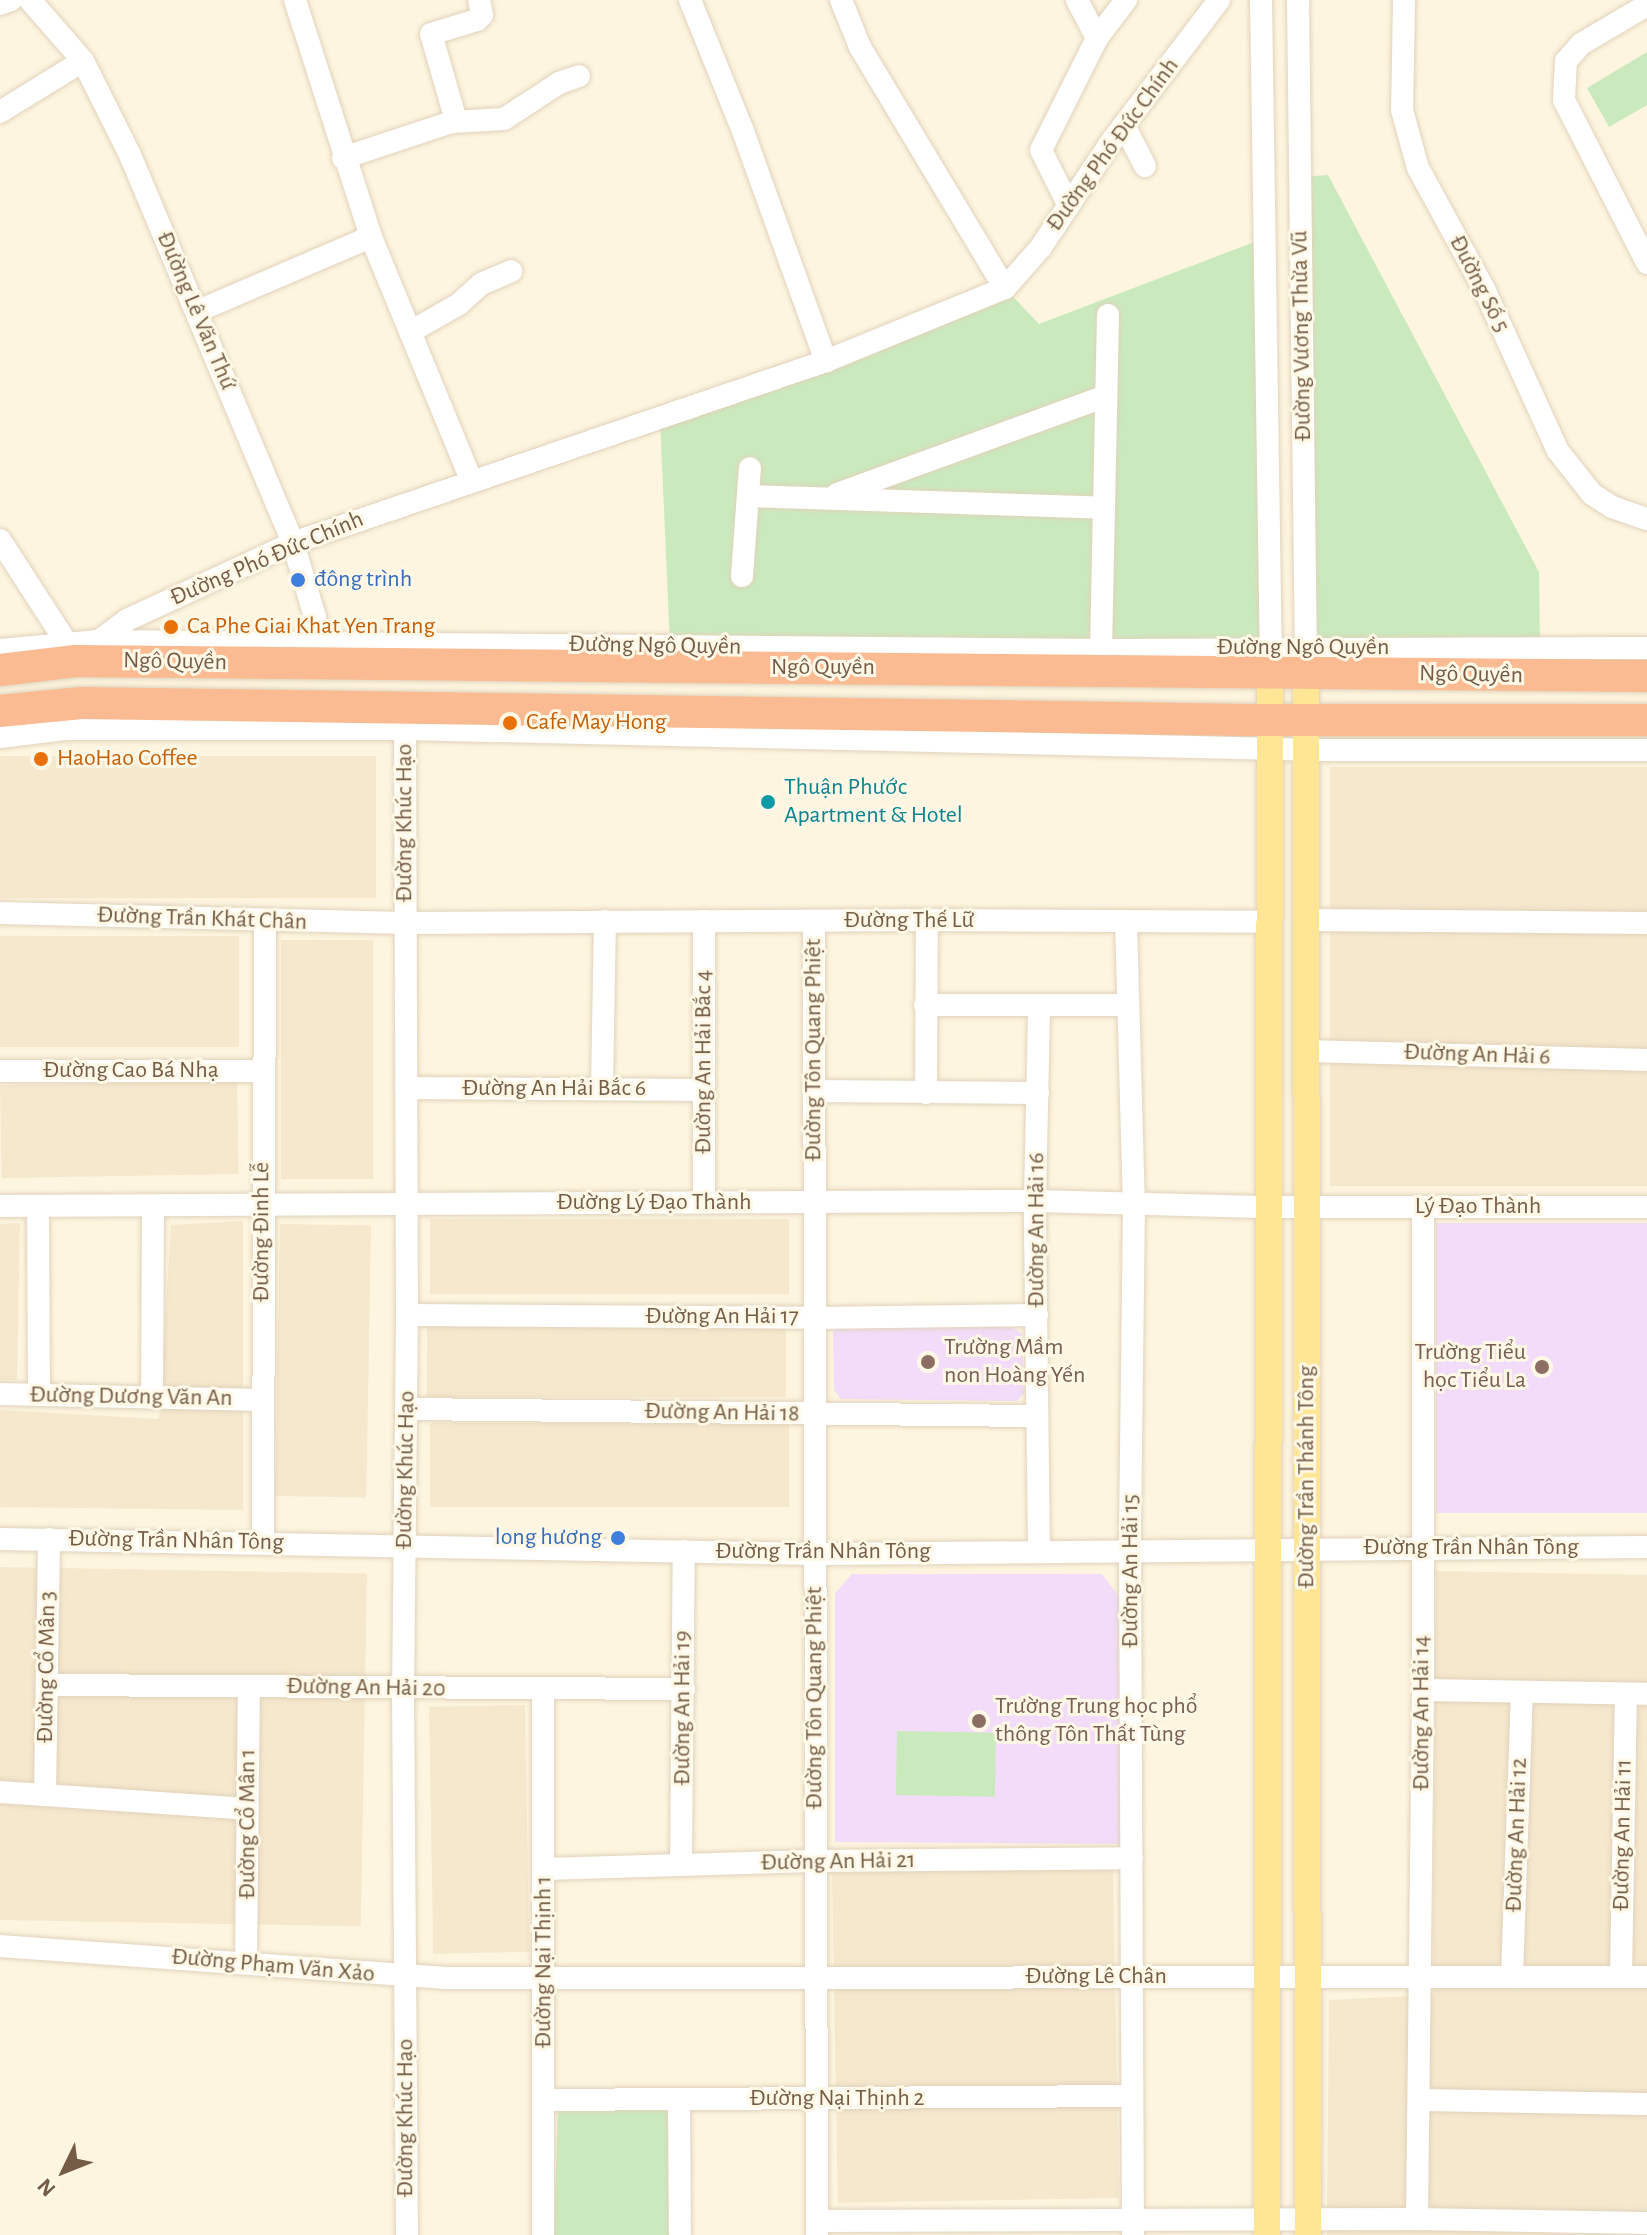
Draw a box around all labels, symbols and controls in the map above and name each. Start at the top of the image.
street label: Đường Phó Đức Chính [1040,53,1186,237]
street label: Đường Lê Văn Thứ [150,227,242,395]
street label: Đường Vương Thừa Vũ [1286,230,1318,442]
street label: Đường Số 5 [1442,231,1516,337]
street label: Đường Phó Đức Chính [166,505,368,613]
place label: đông trình [314,566,412,594]
marker: đông trình [289,571,307,589]
place label: Ca Phe Giai Khat Yen Trang [187,613,435,641]
marker: Ca Phe Giai Khat Yen Trang [162,618,180,636]
street label: Đường Ngô Quyền [568,630,742,662]
street label: Đường Ngô Quyền [1217,634,1389,662]
street label: Ngô Quyền [123,647,227,677]
street label: Ngô Quyền [771,654,875,682]
street label: Ngô Quyền [1419,660,1523,690]
place label: Cafe May Hong [526,709,666,737]
marker: Cafe May Hong [501,714,519,732]
street label: Đường Khúc Hạo [391,744,419,902]
place label: HaoHao Coffee [57,745,198,773]
marker: HaoHao Coffee [32,750,50,768]
place label: Thuận Phước Apartment & Hotel [784,774,963,830]
marker: Thuận Phước Apartment & Hotel [759,793,777,811]
street label: Đường Trần Khát Chân [96,901,308,937]
street label: Đường Thế Lữ [844,907,974,935]
street label: Đường Tôn Quang Phiệt [800,939,828,1161]
street label: Đường An Hải Bắc 4 [690,970,718,1154]
street label: Đường An Hải 6 [1403,1038,1551,1072]
street label: Đường Cao Bá Nhạ [43,1057,219,1085]
street label: Đường An Hải Bắc 6 [462,1075,646,1103]
street label: Đường An Hải 16 [1023,1152,1051,1308]
street label: Đường Đinh Lễ [248,1162,276,1302]
street label: Đường Lý Đạo Thành [556,1189,752,1217]
street label: Lý Đạo Thành [1415,1193,1541,1221]
street label: Đường An Hải 17 [645,1303,799,1331]
place label: Trường Mầm non Hoàng Yến [944,1334,1085,1390]
place label: Trường Tiểu học Tiểu La [1414,1339,1526,1395]
marker: Trường Mầm non Hoàng Yến [919,1353,937,1371]
marker: Trường Tiểu học Tiểu La [1533,1358,1551,1376]
street label: Đường Trần Thánh Tông [1293,1365,1321,1589]
street label: Đường Dương Văn An [29,1381,233,1413]
street label: Đường Khúc Hạo [390,1391,422,1549]
street label: Đường An Hải 18 [644,1397,800,1429]
street label: Đường An Hải 15 [1117,1494,1145,1648]
place label: long hương [495,1524,602,1552]
street label: Đường Trần Nhân Tông [68,1525,284,1557]
marker: long hương [609,1529,627,1547]
street label: Đường Trần Nhân Tông [1363,1534,1579,1562]
street label: Đường Trần Nhân Tông [715,1538,931,1566]
street label: Đường Tôn Quang Phiệt [801,1587,829,1809]
street label: Đường Cổ Mân 3 [31,1591,63,1743]
street label: Đường An Hải 19 [669,1630,697,1786]
street label: Đường An Hải 14 [1408,1635,1436,1791]
street label: Đường An Hải 20 [286,1672,446,1704]
place label: Trường Trung học phổ thông Tôn Thất Tùng [995,1693,1198,1749]
marker: Trường Trung học phổ thông Tôn Thất Tùng [970,1712,988,1730]
street label: Đường Cổ Mân 1 [234,1749,262,1899]
street label: Đường An Hải 12 [1500,1757,1534,1913]
street label: Đường An Hải 11 [1607,1759,1639,1911]
street label: Đường An Hải 21 [760,1846,916,1878]
street label: Đường Nại Thịnh 1 [530,1876,558,2048]
street label: Đường Phạm Văn Xảo [170,1943,376,1989]
street label: Đường Lê Chân [1025,1963,1167,1991]
street label: Đường Khúc Hạo [392,2039,420,2197]
street label: Đường Nại Thịnh 2 [749,2085,925,2113]
north arrow [24,2131,104,2211]
text: N [33,2174,60,2200]

